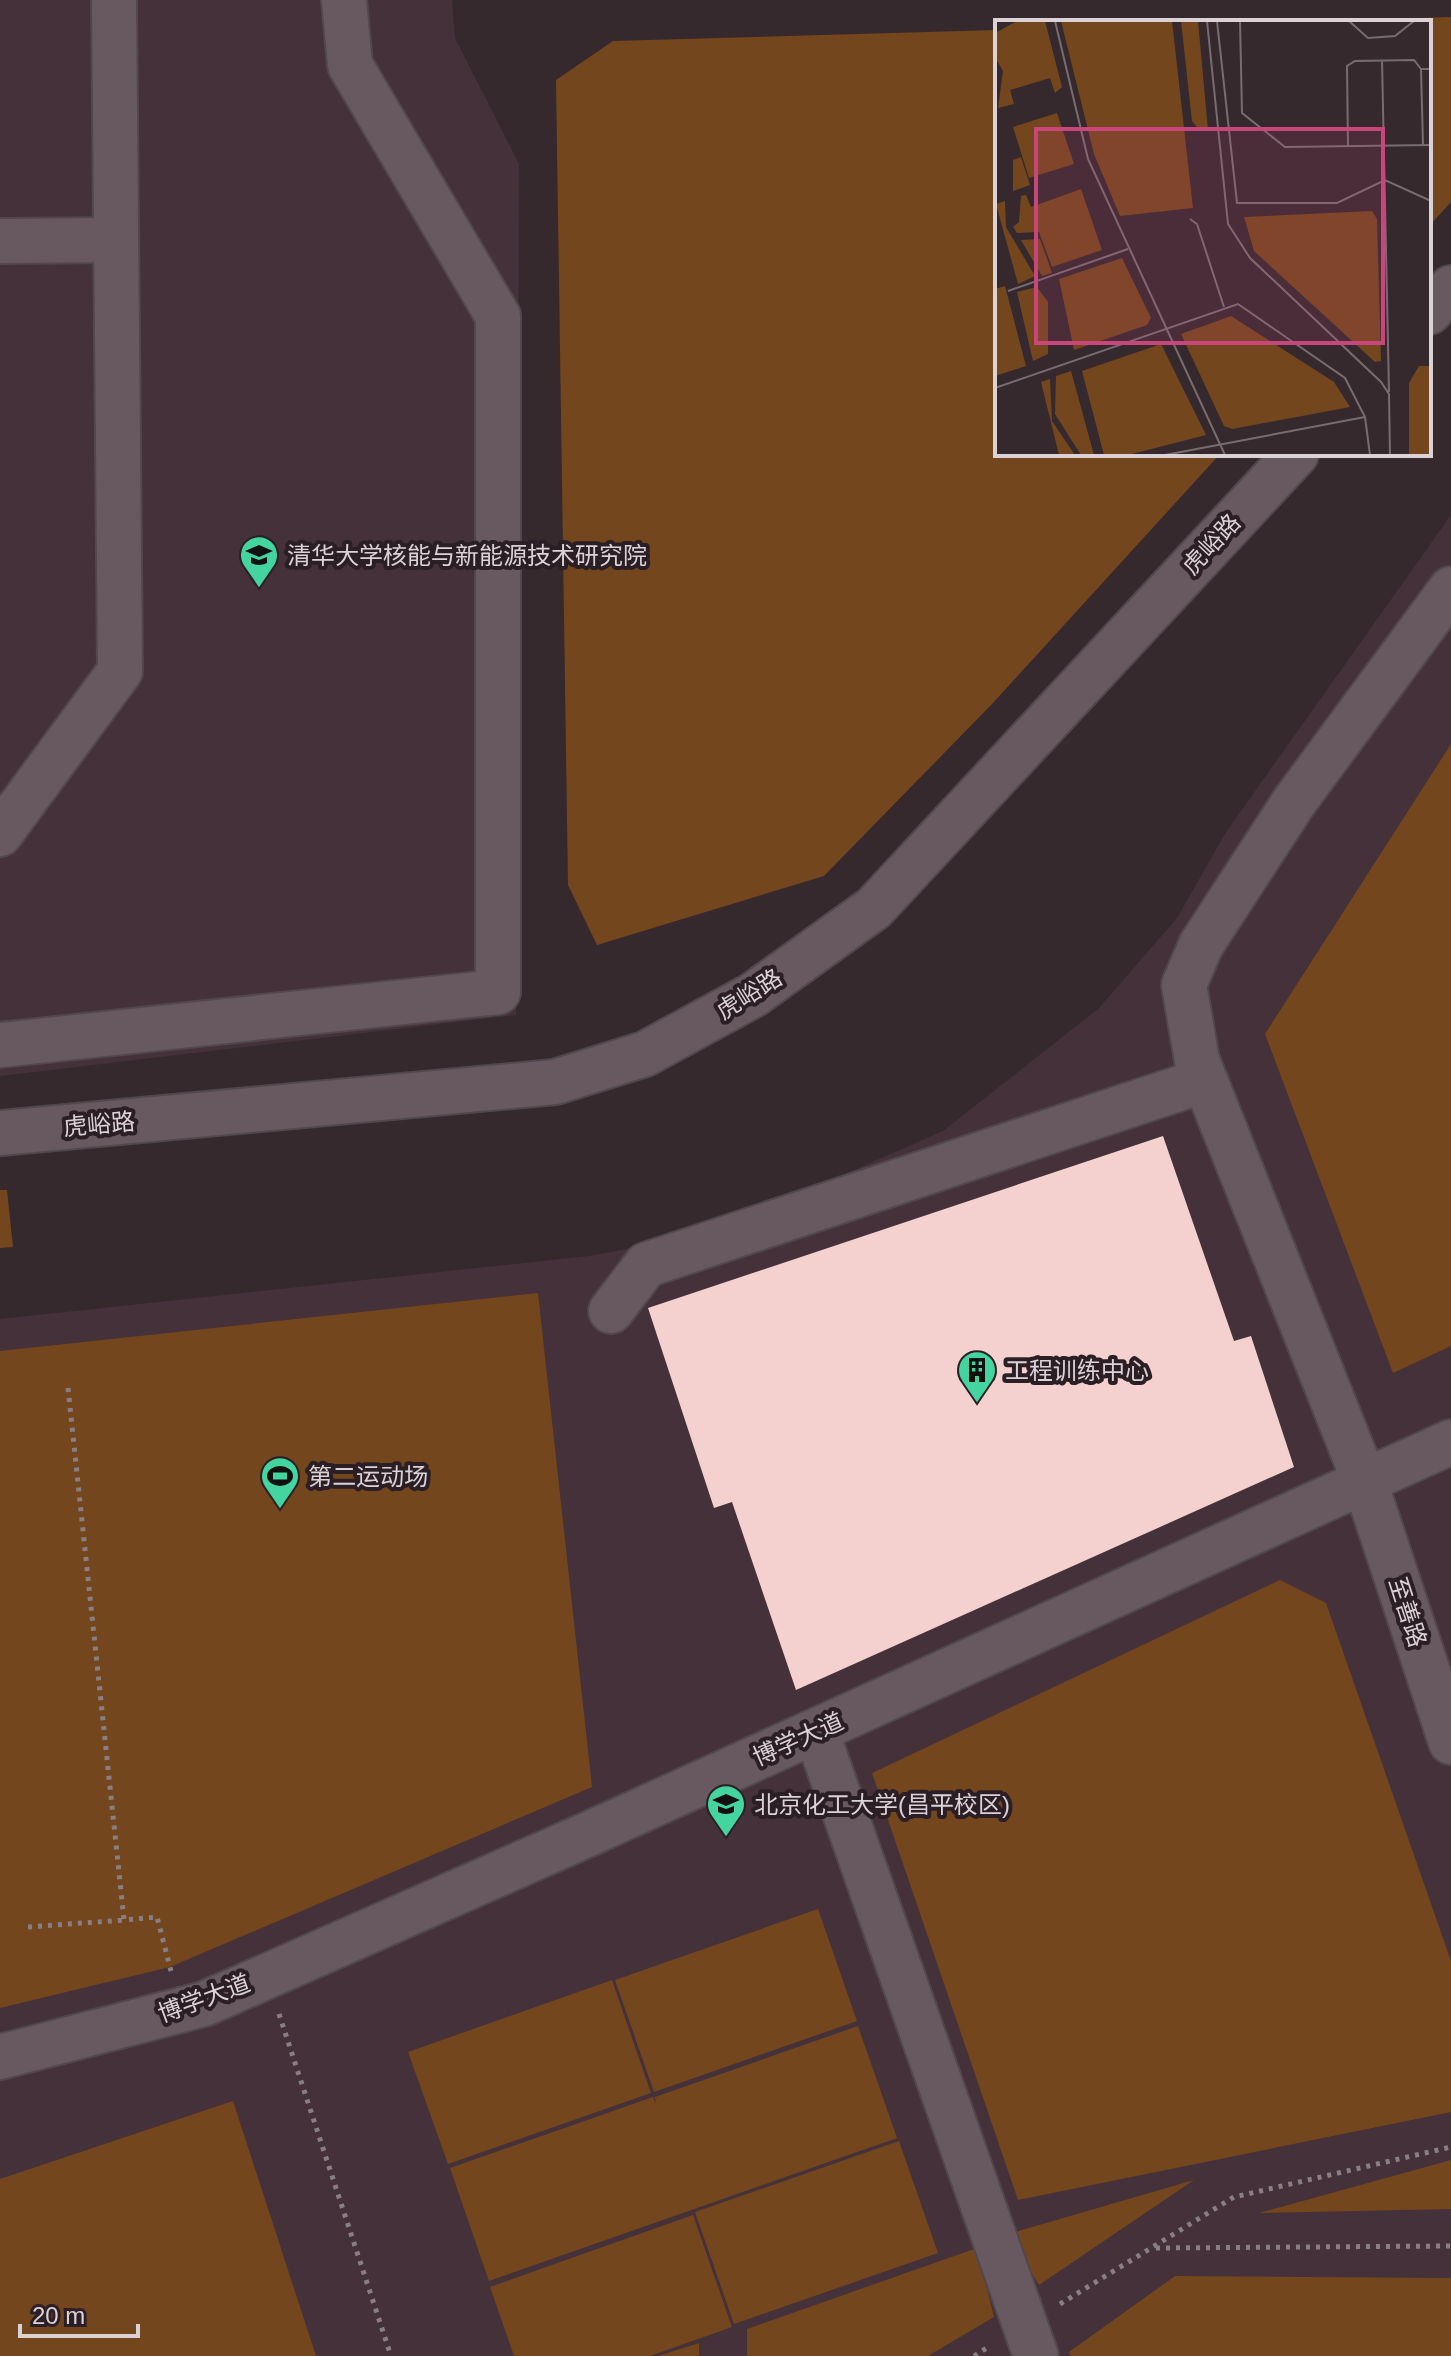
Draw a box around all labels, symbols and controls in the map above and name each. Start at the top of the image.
inset map [995,20,1431,456]
street label: 虎峪路 [1177,508,1245,580]
school or university icon: 清华大学核能与新能源技术研究院 [238,534,280,589]
place label: 清华大学核能与新能源技术研究院 [287,542,647,569]
street label: 虎峪路 [711,963,787,1025]
street label: 虎峪路 [62,1107,136,1141]
building icon: 工程训练中心 [956,1349,998,1404]
place label: 工程训练中心 [1005,1357,1149,1384]
sports icon: 第二运动场 [259,1455,301,1510]
place label: 第二运动场 [308,1463,428,1490]
street label: 至善路 [1384,1574,1432,1650]
street label: 博学大道 [749,1707,847,1771]
school or university icon: 北京化工大学(昌平校区) [705,1783,747,1838]
place label: 北京化工大学(昌平校区) [754,1791,1010,1818]
street label: 博学大道 [154,1969,254,2027]
scale bar [20,2288,138,2338]
text: 20 m [32,2302,85,2329]

